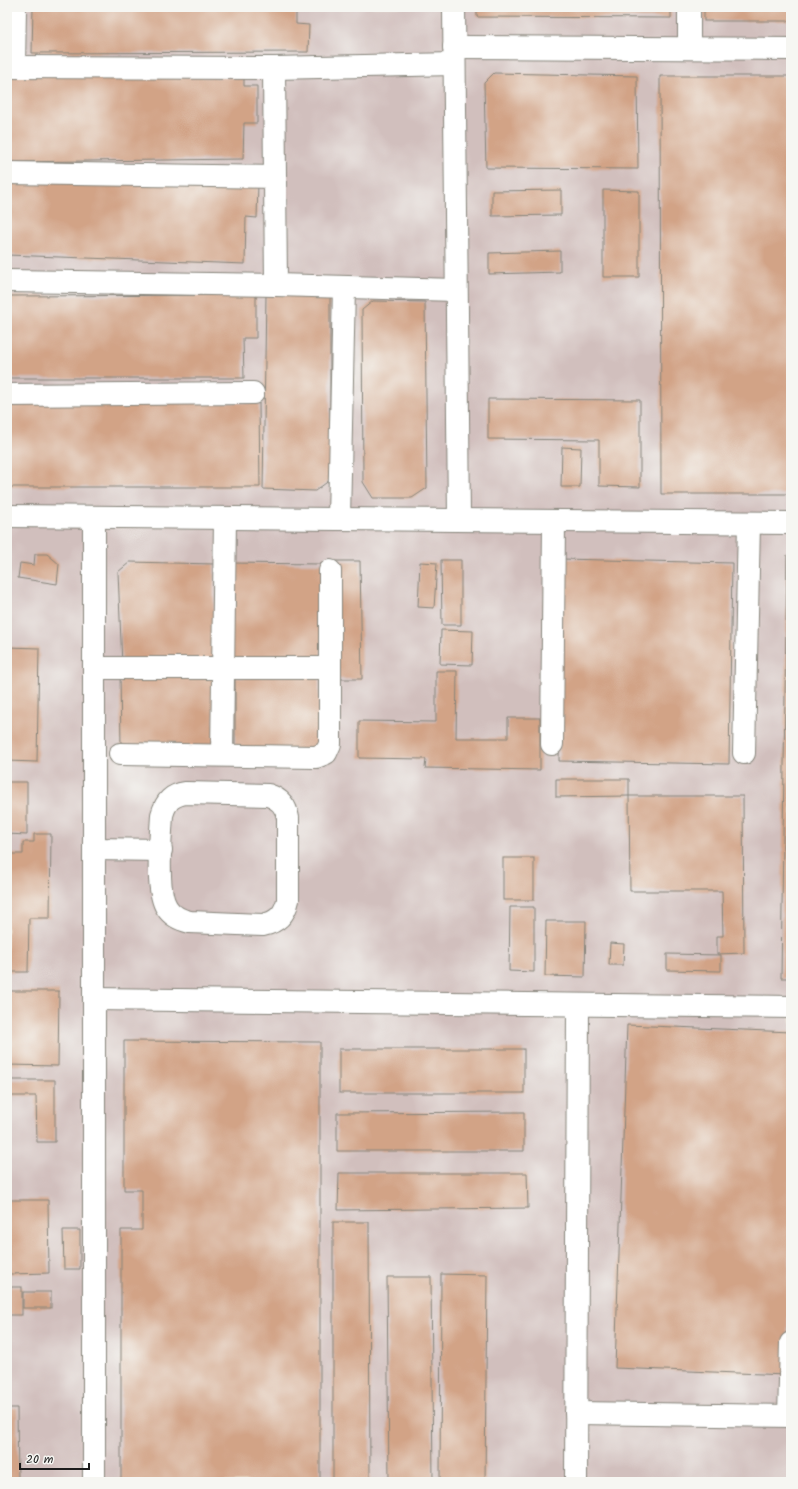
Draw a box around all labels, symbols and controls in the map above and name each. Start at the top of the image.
scale bar [20,1445,89,1471]
text: 20 m [26,1450,54,1469]

